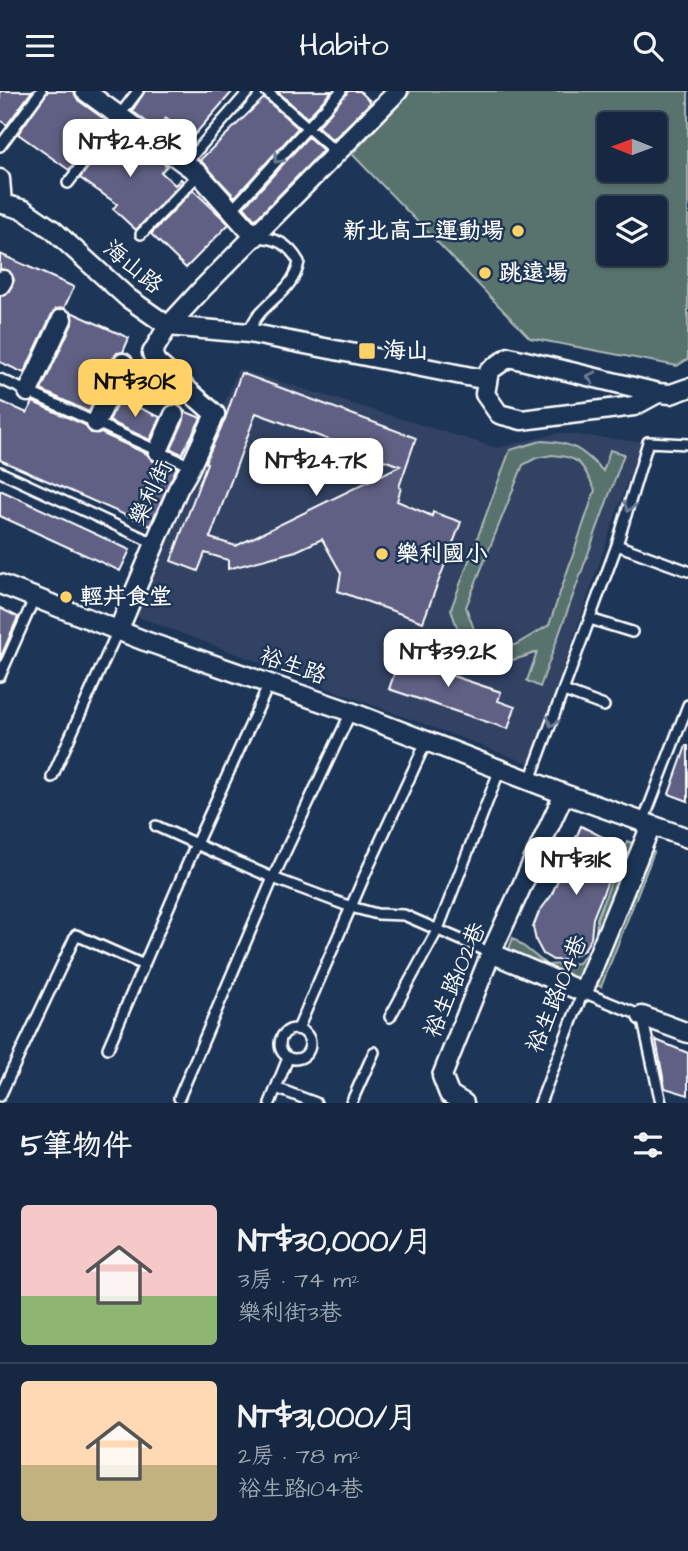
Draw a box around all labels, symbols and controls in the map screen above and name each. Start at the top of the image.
text: Habito [299,23,389,68]
icon: menu [21,27,59,65]
icon: search [629,27,667,65]
north arrow [597,112,667,182]
map controls [597,112,667,266]
pin: NT$24.8K [58,119,202,179]
text: NT$24.8K [79,126,181,158]
one-way arrow [274,151,286,164]
button: layers [597,196,667,266]
place label: 新北高工運動場 [343,215,504,247]
marker: 新北高工運動場 [510,223,526,239]
street label: 海山路 [96,233,170,301]
place label: 跳遠場 [499,257,568,289]
marker: 跳遠場 [477,265,493,281]
place label: 海山 [383,335,429,367]
marker: 海山 [357,341,377,361]
pin: NT$30K [78,359,192,419]
text: NT$30K [94,366,176,398]
one-way arrow [585,371,597,385]
pin: NT$24.7K [244,439,388,498]
text: NT$24.7K [265,445,367,477]
street label: 樂利街 [121,455,181,531]
one-way arrow [622,501,637,513]
place label: 樂利國小 [396,538,488,570]
marker: 樂利國小 [374,546,390,562]
place label: 輕丼食堂 [80,581,172,613]
marker: 輕丼食堂 [58,589,74,605]
pin: NT$39.2K [376,629,520,689]
text: NT$39.2K [400,636,496,668]
street label: 裕生路 [255,640,331,692]
one-way arrow [547,715,561,727]
pin: NT$31K [519,837,633,897]
text: NT$31K [541,844,611,876]
street label: 裕生路102巷 [416,916,494,1043]
street label: 裕生路104巷 [519,929,596,1058]
text: 5筆物件 [21,1125,132,1167]
icon: filters [629,1126,667,1164]
text: NT$30,000/月 [238,1221,432,1263]
icon: home [77,1233,161,1317]
text: 3房 · 74 m² [238,1264,360,1296]
text: 樂利街3巷 [238,1297,342,1329]
text: NT$31,000/月 [238,1397,417,1439]
icon: home [77,1409,161,1493]
text: 2房 · 78 m² [238,1440,361,1472]
text: 裕生路104巷 [238,1473,363,1505]

